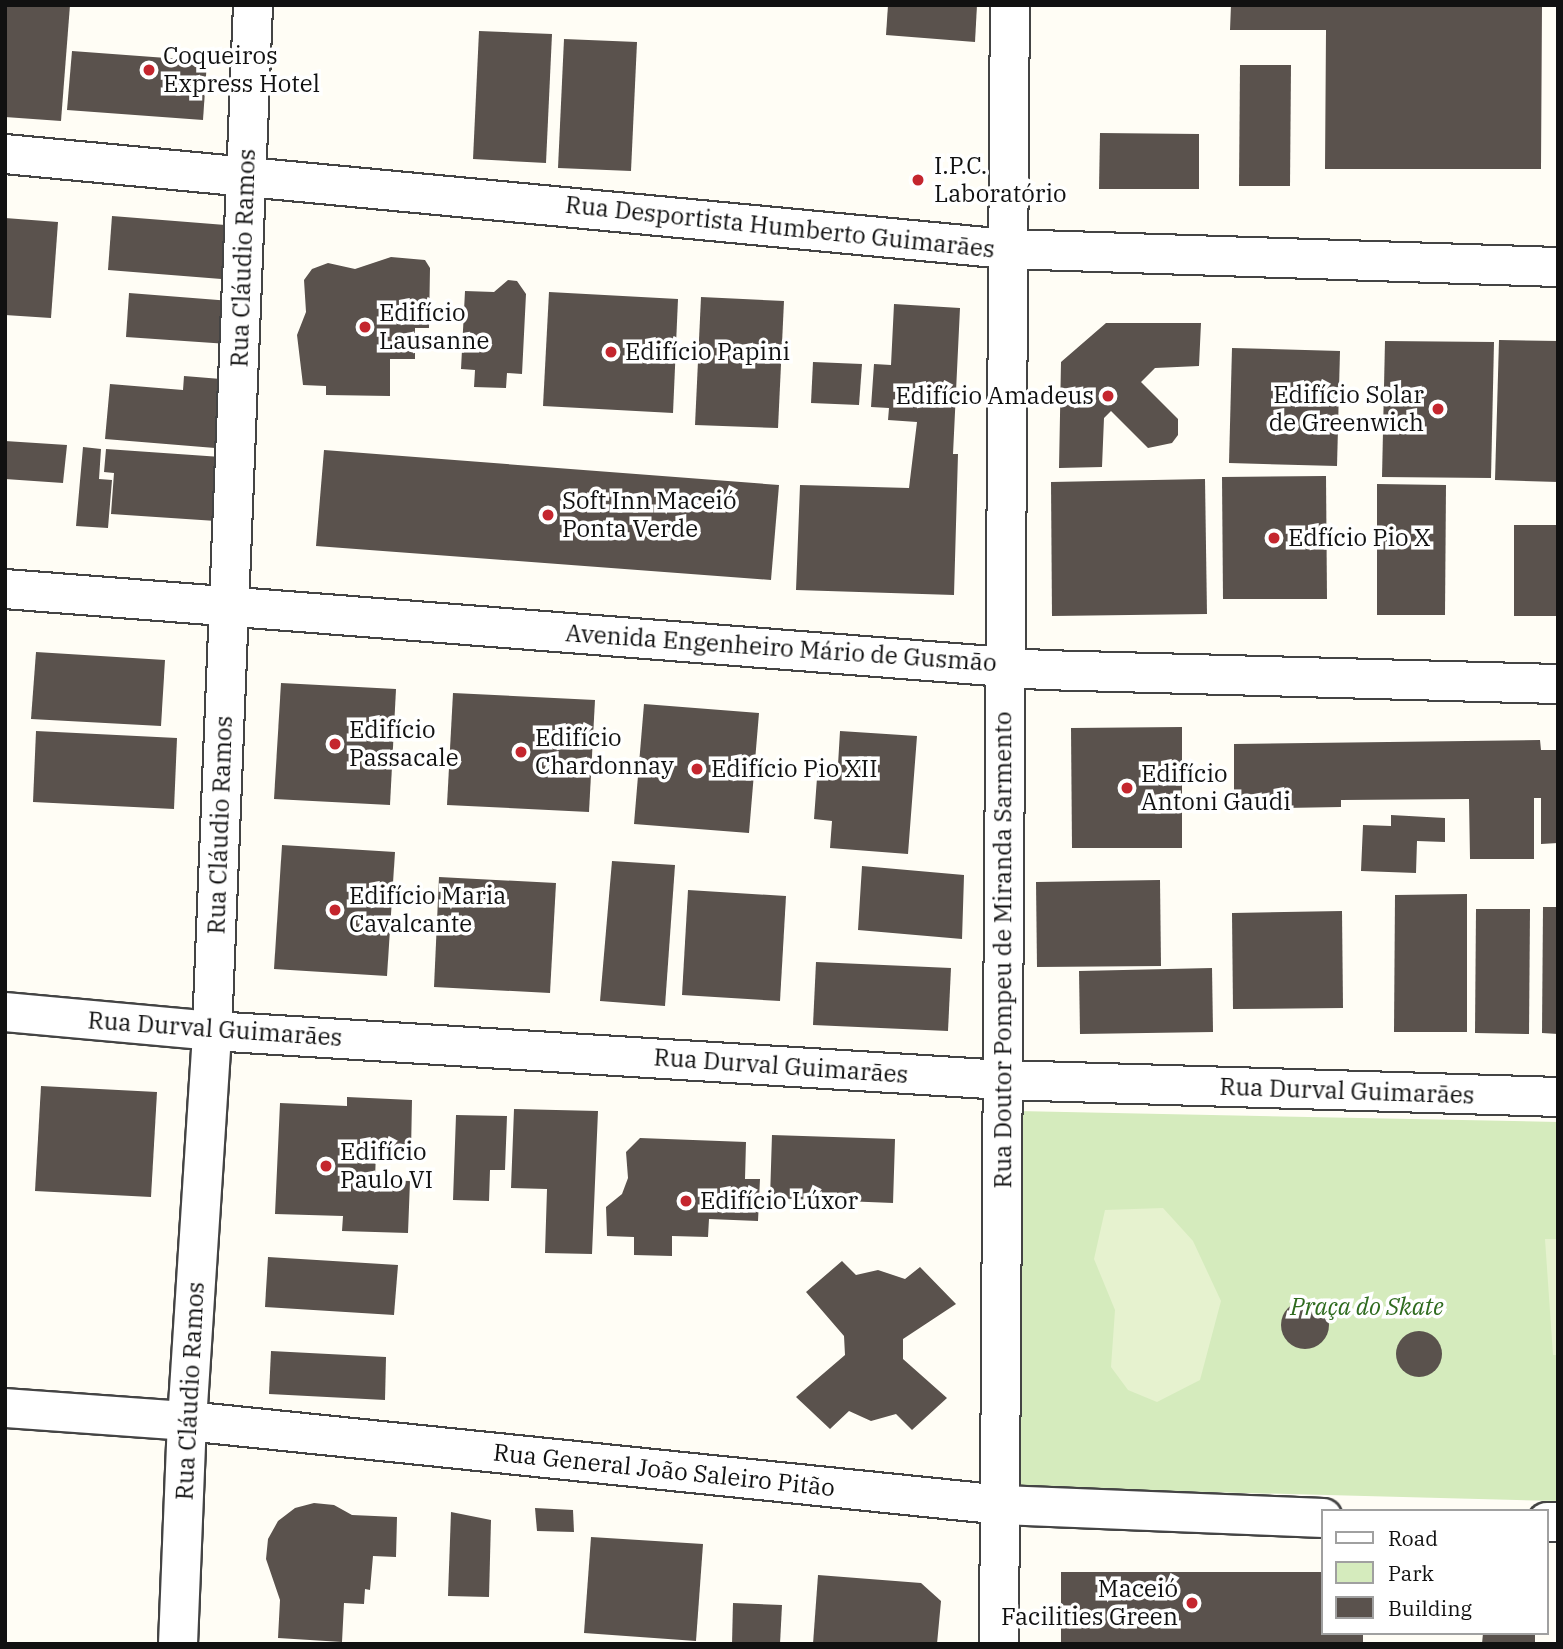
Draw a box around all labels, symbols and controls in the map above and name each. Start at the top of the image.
place label: Coqueiros Express Hotel [163,42,320,98]
marker: Coqueiros Express Hotel [141,62,157,78]
street label: Rua Cláudio Ramos [225,148,261,368]
place label: I.P.C. Laboratório [934,152,1066,208]
marker: I.P.C. Laboratório [908,170,928,190]
street label: Rua Desportista Humberto Guimarães [564,190,996,264]
place label: Edifício Lausanne [379,299,489,355]
marker: Edifício Lausanne [357,319,373,335]
place label: Edifício Papini [625,338,790,366]
marker: Edifício Papini [603,344,619,360]
place label: Edifício Solar de Greenwich [1269,381,1424,437]
place label: Edifício Amadeus [895,382,1094,410]
marker: Edifício Amadeus [1100,388,1116,404]
marker: Edifício Solar de Greenwich [1430,401,1446,417]
place label: Soft Inn Maceió Ponta Verde [562,487,736,543]
marker: Soft Inn Maceió Ponta Verde [540,507,556,523]
place label: Edfício Pio X [1288,524,1430,552]
marker: Edfício Pio X [1266,530,1282,546]
street label: Avenida Engenheiro Mário de Gusmão [564,619,998,677]
street label: Rua Doutor Pompeu de Miranda Sarmento [989,711,1017,1189]
street label: Rua Cláudio Ramos [202,715,238,935]
place label: Edifício Passacale [349,716,459,772]
place label: Edifício Chardonnay [535,724,674,780]
marker: Edifício Passacale [327,736,343,752]
marker: Edifício Chardonnay [513,744,529,760]
place label: Edifício Pio XII [711,755,877,783]
place label: Edifício Antoni Gaudi [1141,760,1291,816]
marker: Edifício Pio XII [689,761,705,777]
marker: Edifício Antoni Gaudi [1119,780,1135,796]
place label: Edifício Maria Cavalcante [349,882,506,938]
marker: Edifício Maria Cavalcante [327,902,343,918]
street label: Rua Durval Guimarães [87,1006,343,1052]
street label: Rua Durval Guimarães [653,1043,909,1089]
street label: Rua Durval Guimarães [1219,1072,1475,1110]
place label: Edifício Paulo VI [340,1138,433,1194]
marker: Edifício Paulo VI [318,1158,334,1174]
place label: Edifício Lúxor [700,1187,858,1215]
marker: Edifício Lúxor [678,1193,694,1209]
street label: Rua Cláudio Ramos [170,1281,210,1501]
park label: Praça do Skate [1290,1293,1444,1321]
street label: Rua General João Saleiro Pitão [492,1438,836,1502]
legend [1322,1509,1549,1635]
text: Road [1388,1524,1438,1552]
text: Park [1388,1559,1434,1587]
place label: Maceió Facilities Green [1001,1575,1178,1631]
text: Building [1388,1594,1472,1622]
marker: Maceió Facilities Green [1184,1595,1200,1611]

